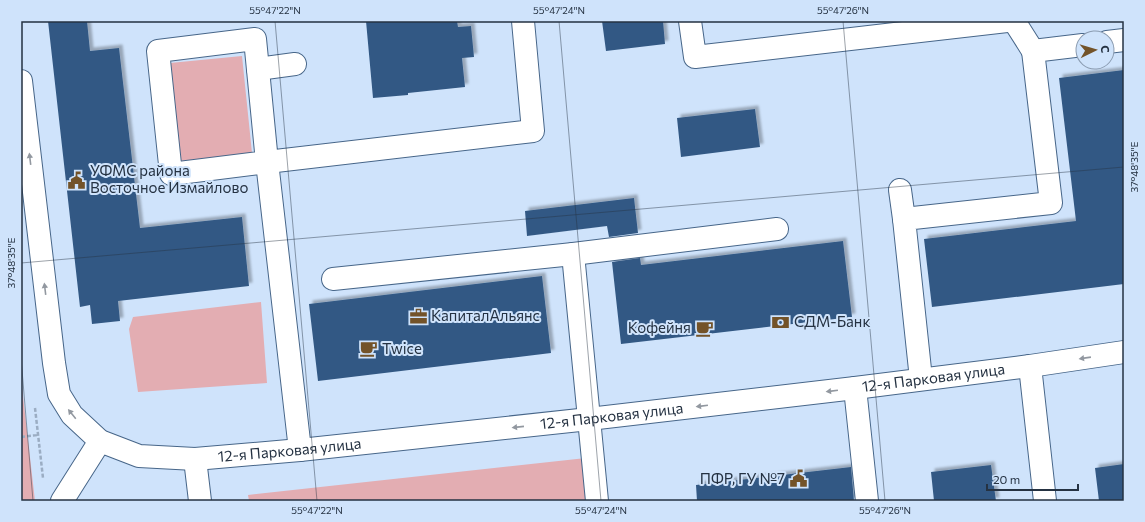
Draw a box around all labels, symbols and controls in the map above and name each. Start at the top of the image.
text: 55°47'22"N [249,4,301,16]
text: 55°47'24"N [533,4,585,16]
text: 55°47'26"N [817,4,869,16]
north arrow [1075,30,1115,70]
text: С [1099,45,1112,54]
text: 37°48'35"E [1128,141,1140,192]
one-way arrow [27,153,33,166]
place label: УФМС района Восточное Измайлово [90,161,248,196]
public building icon: УФМС района Восточное Измайлово [67,170,87,190]
text: 37°48'35"E [5,237,17,288]
one-way arrow [42,283,48,295]
office icon: КапиталАльянс [408,306,428,326]
place label: КапиталАльянс [431,306,540,324]
bank icon: СДМ-Банк [771,312,791,332]
place label: СДМ-Банк [794,312,870,330]
place label: Кофейня [628,318,691,336]
cafe icon: Кофейня [694,318,714,338]
cafe icon: Twice [359,339,379,359]
place label: Twice [382,339,422,357]
one-way arrow [1079,355,1091,361]
street label: 12-я Парковая улица [861,359,1006,395]
one-way arrow [825,388,838,394]
street label: 12-я Парковая улица [539,398,684,432]
one-way arrow [696,403,709,409]
one-way arrow [68,408,77,419]
one-way arrow [512,424,524,430]
street label: 12-я Парковая улица [217,434,362,465]
scale bar [987,466,1078,492]
place label: ПФР, ГУ №7 [700,469,785,487]
public building icon: ПФР, ГУ №7 [788,469,808,489]
text: 20 m [993,472,1020,486]
text: 55°47'22"N [291,504,343,516]
text: 55°47'24"N [575,504,627,516]
text: 55°47'26"N [859,504,911,516]

